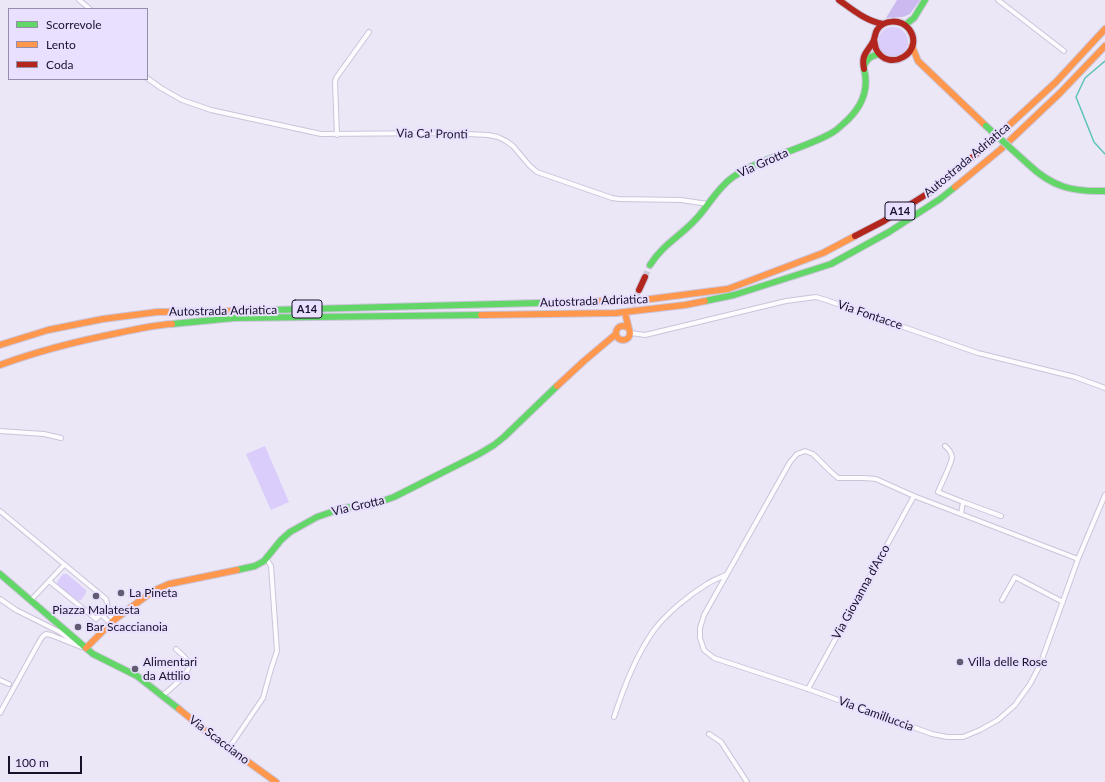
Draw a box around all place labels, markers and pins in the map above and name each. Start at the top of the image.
place label: La Pineta [129,586,178,600]
marker: La Pineta [116,588,126,598]
marker: Piazza Malatesta [91,591,101,601]
place label: Piazza Malatesta [52,603,140,617]
place label: Bar Scaccianoia [86,620,168,634]
marker: Bar Scaccianoia [73,622,83,632]
place label: Alimentari da Attilio [143,655,197,683]
place label: Villa delle Rose [968,655,1047,669]
marker: Villa delle Rose [955,657,965,667]
marker: Alimentari da Attilio [130,664,140,674]

